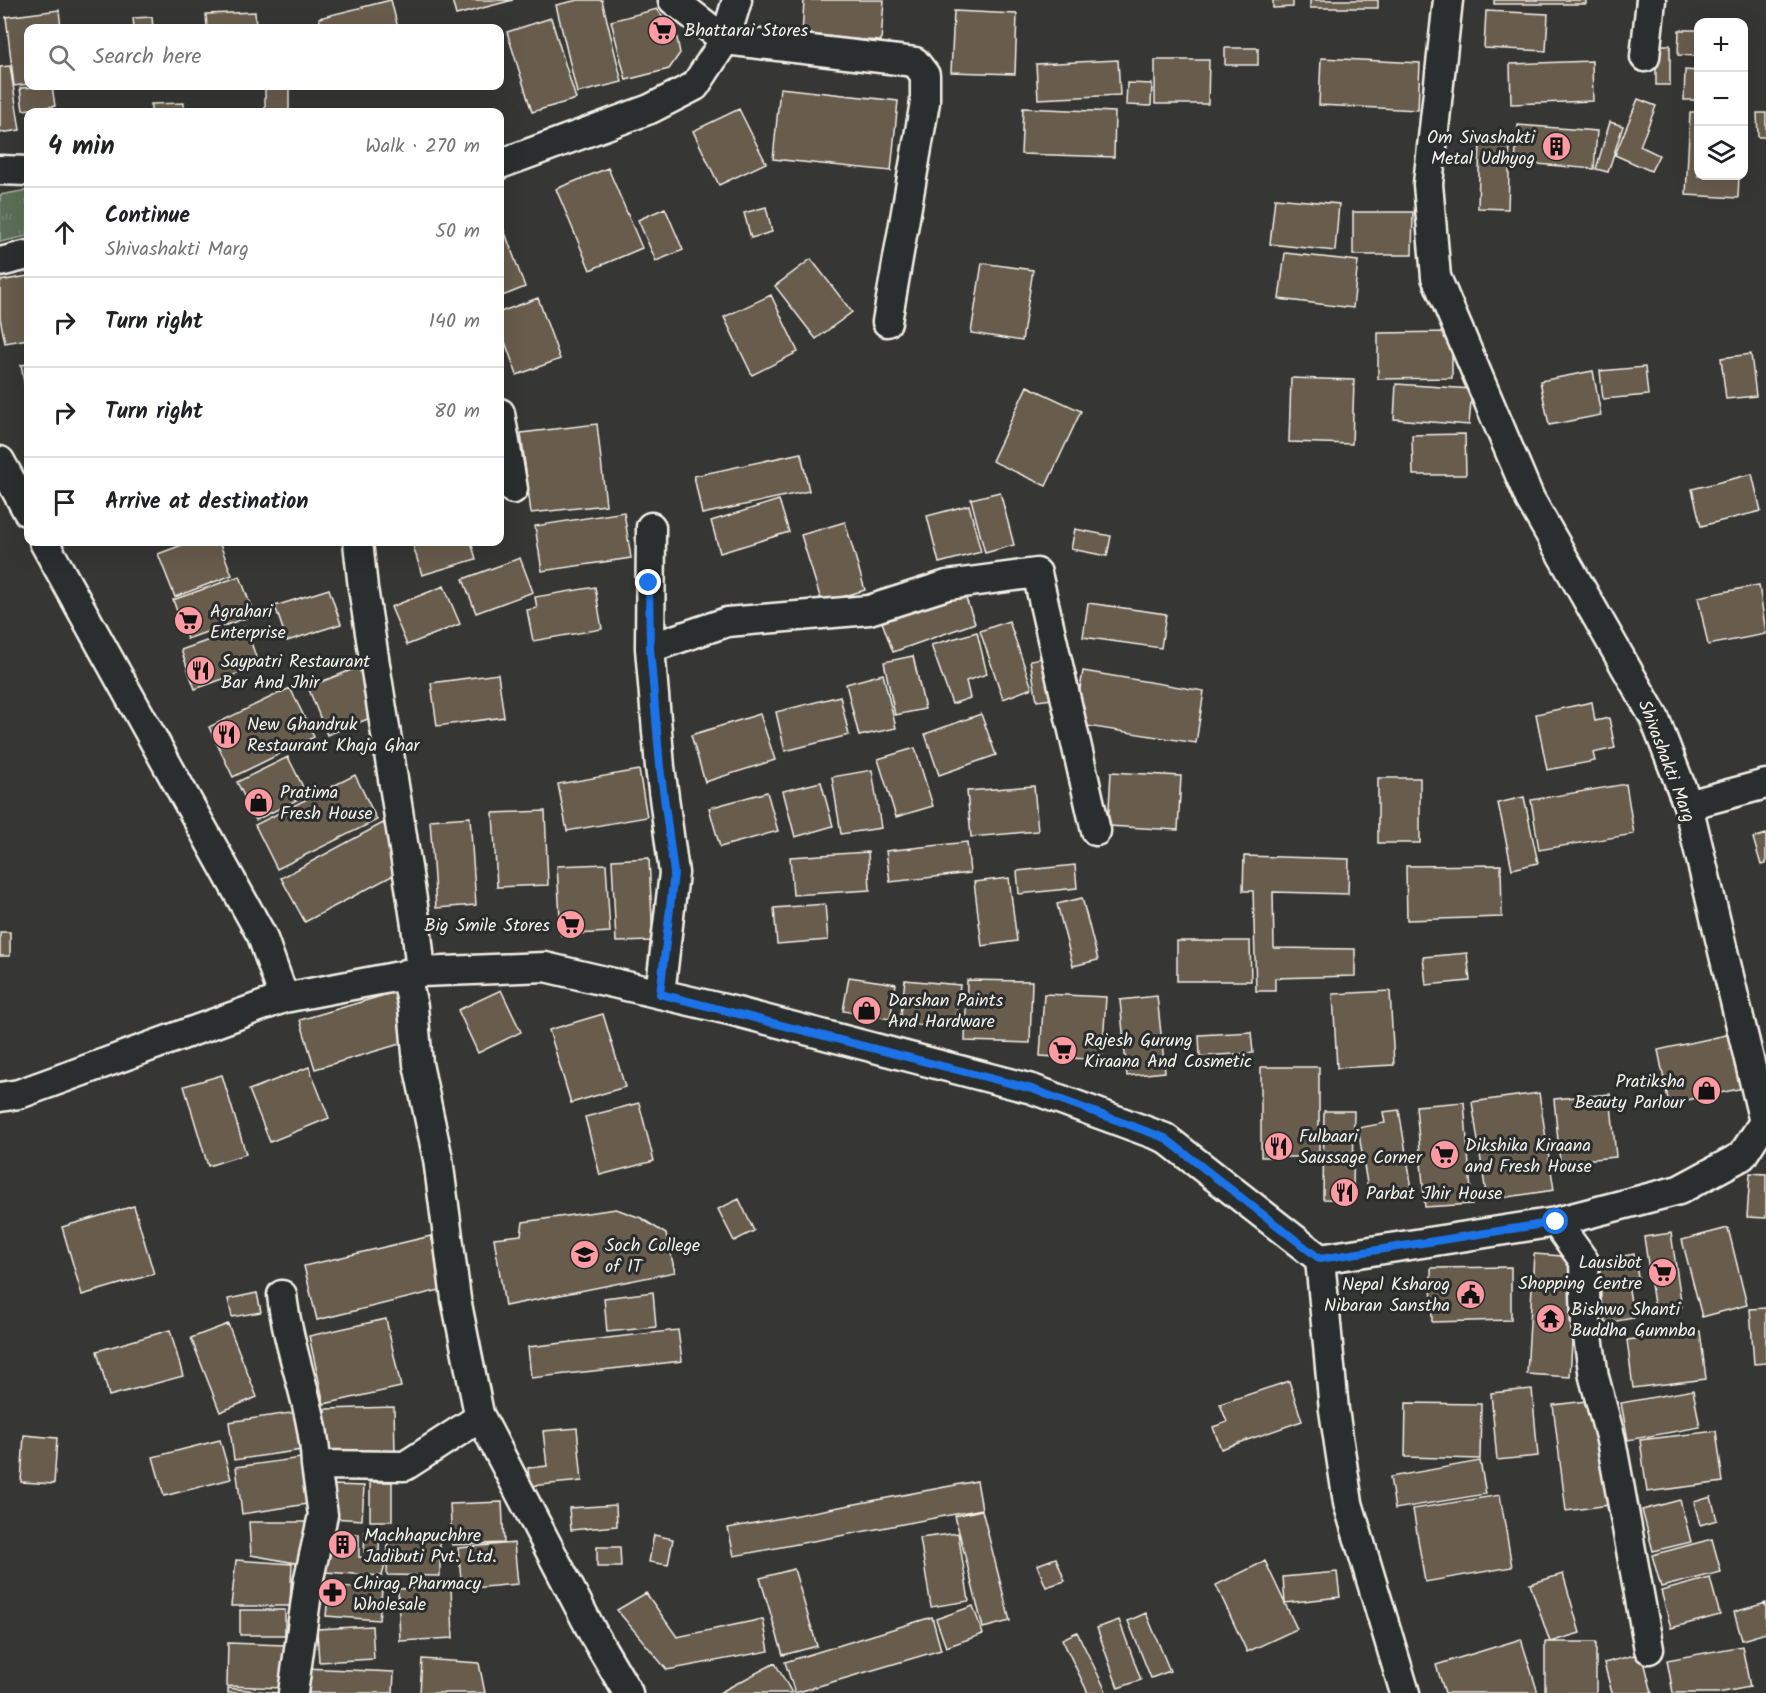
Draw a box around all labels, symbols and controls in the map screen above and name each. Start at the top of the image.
supermarket icon: Bhattarai Stores [647,14,679,46]
place label: Bhattarai Stores [684,17,809,46]
map controls [1694,18,1748,180]
button: + [1694,18,1748,72]
search box [24,24,504,90]
text: Search here [93,40,201,75]
icon: search [45,41,78,74]
button: − [1694,72,1748,126]
place label: Om Sivashakti Metal Udhyog [1427,124,1536,174]
text: 4 min [48,126,115,168]
button: layers [1694,126,1748,180]
text: Walk · 270 m [365,131,480,163]
building icon: Om Sivashakti Metal Udhyog [1540,131,1572,163]
text: Continue [105,199,190,234]
icon: ahead [48,216,81,249]
text: 50 m [435,216,480,248]
text: Shivashakti Marg [105,234,249,266]
text: Turn right [105,305,203,340]
icon: right [48,306,81,339]
text: 140 m [429,306,480,338]
text: Turn right [105,395,203,430]
icon: right [48,396,81,429]
text: 80 m [434,396,480,428]
text: Arrive at destination [105,485,308,520]
icon: arrive [48,486,81,519]
route end [635,569,661,595]
place label: Agrahari Enterprise [210,598,286,648]
supermarket icon: Agrahari Enterprise [173,605,205,637]
place label: Saypatri Restaurant Bar And Jhir [221,648,371,698]
restaurant icon: Saypatri Restaurant Bar And Jhir [184,655,216,687]
street label: Shivashakti Marg [1629,696,1702,827]
place label: New Ghandruk Restaurant Khaja Ghar [247,711,421,761]
restaurant icon: New Ghandruk Restaurant Khaja Ghar [210,718,242,750]
place label: Pratima Fresh House [280,779,373,829]
shop icon: Pratima Fresh House [243,786,275,818]
supermarket icon: Big Smile Stores [555,909,587,941]
place label: Big Smile Stores [424,912,550,941]
place label: Darshan Paints And Hardware [888,987,1004,1037]
shop icon: Darshan Paints And Hardware [851,994,883,1026]
place label: Rajesh Gurung Kiraana And Cosmetic [1084,1027,1252,1077]
supermarket icon: Rajesh Gurung Kiraana And Cosmetic [1047,1034,1079,1066]
place label: Pratiksha Beauty Parlour [1574,1068,1686,1118]
shop icon: Pratiksha Beauty Parlour [1690,1075,1722,1107]
place label: Fulbaari Saussage Corner [1299,1123,1423,1173]
restaurant icon: Fulbaari Saussage Corner [1262,1130,1294,1162]
place label: Dikshika Kiraana and Fresh House [1465,1132,1592,1182]
supermarket icon: Dikshika Kiraana and Fresh House [1428,1139,1460,1171]
restaurant icon: Parbat Jhir House [1329,1177,1361,1209]
place label: Parbat Jhir House [1366,1180,1502,1209]
route start [1542,1208,1568,1234]
place label: Soch College of IT [605,1232,700,1282]
school or university icon: Soch College of IT [568,1239,600,1271]
place label: Lausibot Shopping Centre [1518,1249,1643,1299]
supermarket icon: Lausibot Shopping Centre [1647,1256,1679,1288]
place label: Nepal Ksharog Nibaran Sanstha [1324,1271,1450,1321]
public building icon: Nepal Ksharog Nibaran Sanstha [1455,1278,1487,1310]
place label: Bishwo Shanti Buddha Gumnba [1571,1296,1696,1346]
temple icon: Bishwo Shanti Buddha Gumnba [1534,1303,1566,1335]
place label: Machhapuchhre Jadibuti Pvt. Ltd. [364,1522,497,1572]
building icon: Machhapuchhre Jadibuti Pvt. Ltd. [327,1529,359,1561]
place label: Chirag Pharmacy Wholesale [353,1570,481,1620]
pharmacy icon: Chirag Pharmacy Wholesale [316,1577,348,1609]

